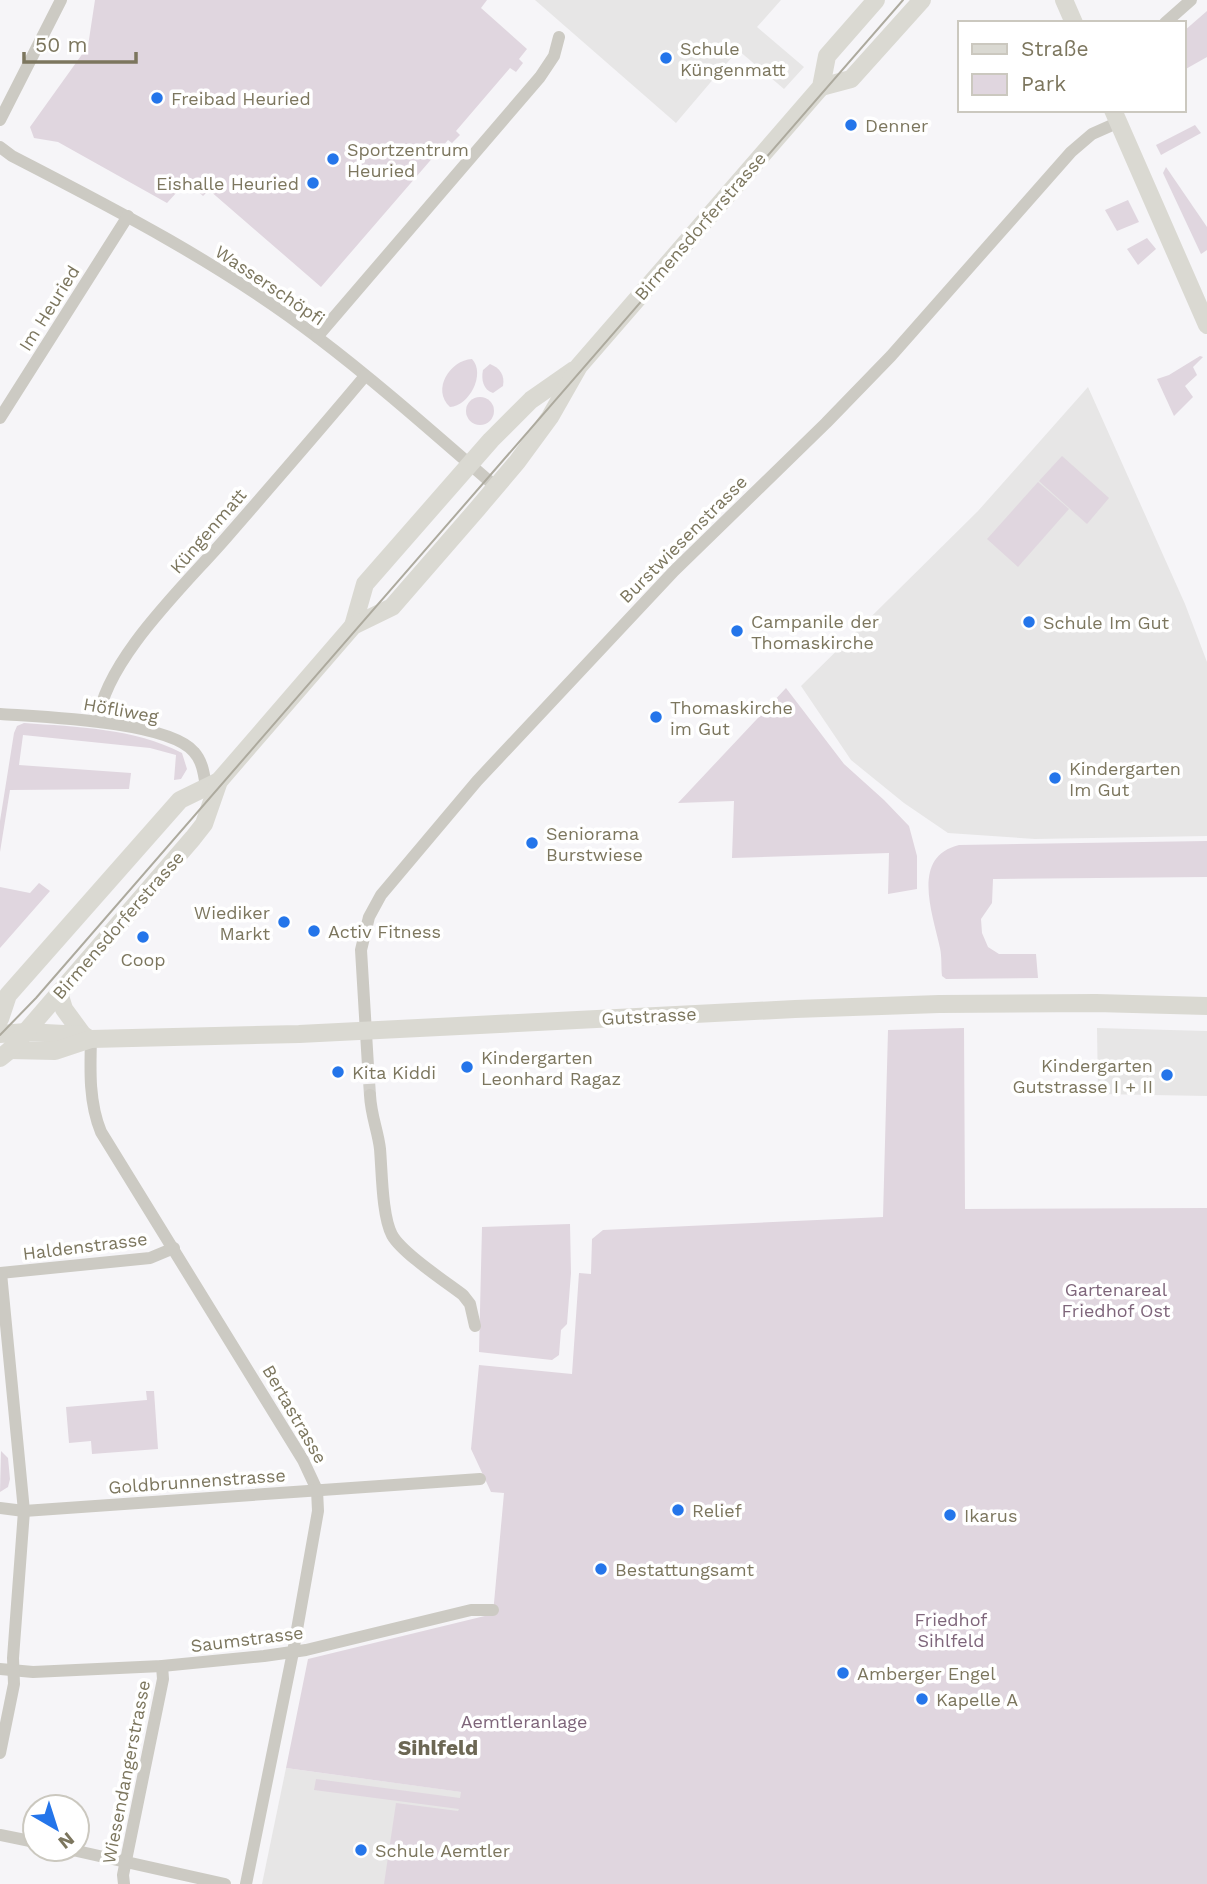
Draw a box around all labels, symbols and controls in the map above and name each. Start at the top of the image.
scale bar [24,21,136,65]
legend [958,21,1186,112]
text: 50 m [35,32,87,57]
text: Straße [1021,36,1089,61]
place label: Schule Küngenmatt [680,38,786,80]
marker: Schule Küngenmatt [658,50,674,66]
text: Park [1021,71,1066,96]
place label: Freibad Heuried [171,88,311,109]
marker: Freibad Heuried [149,90,165,106]
place label: Denner [865,115,928,136]
marker: Denner [843,117,859,133]
place label: Sportzentrum Heuried [347,139,469,181]
street label: Birmensdorferstrasse [630,148,770,304]
marker: Sportzentrum Heuried [325,151,341,167]
place label: Eishalle Heuried [156,173,299,194]
marker: Eishalle Heuried [305,175,321,191]
street label: Wasserschöpfi [211,241,329,329]
street label: Im Heuried [14,261,84,355]
street label: Burstwiesenstrasse [615,471,751,607]
street label: Küngenmatt [165,484,251,578]
place label: Campanile der Thomaskirche [751,611,879,653]
place label: Schule Im Gut [1043,612,1170,633]
marker: Schule Im Gut [1021,614,1037,630]
marker: Campanile der Thomaskirche [729,623,745,639]
street label: Höfliweg [82,693,161,727]
place label: Thomaskirche im Gut [670,697,793,739]
marker: Thomaskirche im Gut [648,709,664,725]
place label: Kindergarten Im Gut [1069,758,1181,800]
marker: Kindergarten Im Gut [1047,770,1063,786]
place label: Seniorama Burstwiese [546,823,643,865]
marker: Seniorama Burstwiese [524,835,540,851]
street label: Birmensdorferstrasse [48,847,188,1003]
place label: Wiediker Markt [194,902,270,944]
marker: Wiediker Markt [276,914,292,930]
place label: Activ Fitness [328,921,441,942]
marker: Activ Fitness [306,923,322,939]
marker: Coop [135,929,151,945]
place label: Coop [120,949,166,970]
street label: Gutstrasse [601,1003,697,1029]
place label: Kindergarten Leonhard Ragaz [481,1047,621,1089]
place label: Kindergarten Gutstrasse I + II [1012,1055,1153,1097]
marker: Kindergarten Leonhard Ragaz [459,1059,475,1075]
place label: Kita Kiddi [352,1062,436,1083]
marker: Kita Kiddi [330,1064,346,1080]
marker: Kindergarten Gutstrasse I + II [1159,1067,1175,1083]
street label: Haldenstrasse [22,1228,148,1264]
park label: Gartenareal Friedhof Ost [1062,1279,1171,1321]
street label: Bertastrasse [258,1361,332,1467]
street label: Goldbrunnenstrasse [108,1464,286,1498]
place label: Relief [692,1500,742,1521]
marker: Relief [670,1502,686,1518]
place label: Ikarus [964,1505,1017,1526]
marker: Ikarus [942,1507,958,1523]
place label: Bestattungsamt [615,1559,754,1580]
marker: Bestattungsamt [593,1561,609,1577]
park label: Friedhof Sihlfeld [915,1609,987,1651]
street label: Saumstrasse [189,1622,305,1656]
place label: Amberger Engel [857,1663,996,1684]
marker: Amberger Engel [835,1665,851,1681]
street label: Wiesendangerstrasse [98,1678,154,1866]
place label: Kapelle A [936,1689,1018,1710]
marker: Kapelle A [914,1691,930,1707]
park label: Aemtleranlage [461,1711,587,1732]
district label: Sihlfeld [398,1735,478,1760]
north arrow [21,1793,91,1863]
text: N [54,1827,79,1854]
place label: Schule Aemtler [375,1840,510,1861]
marker: Schule Aemtler [353,1842,369,1858]

